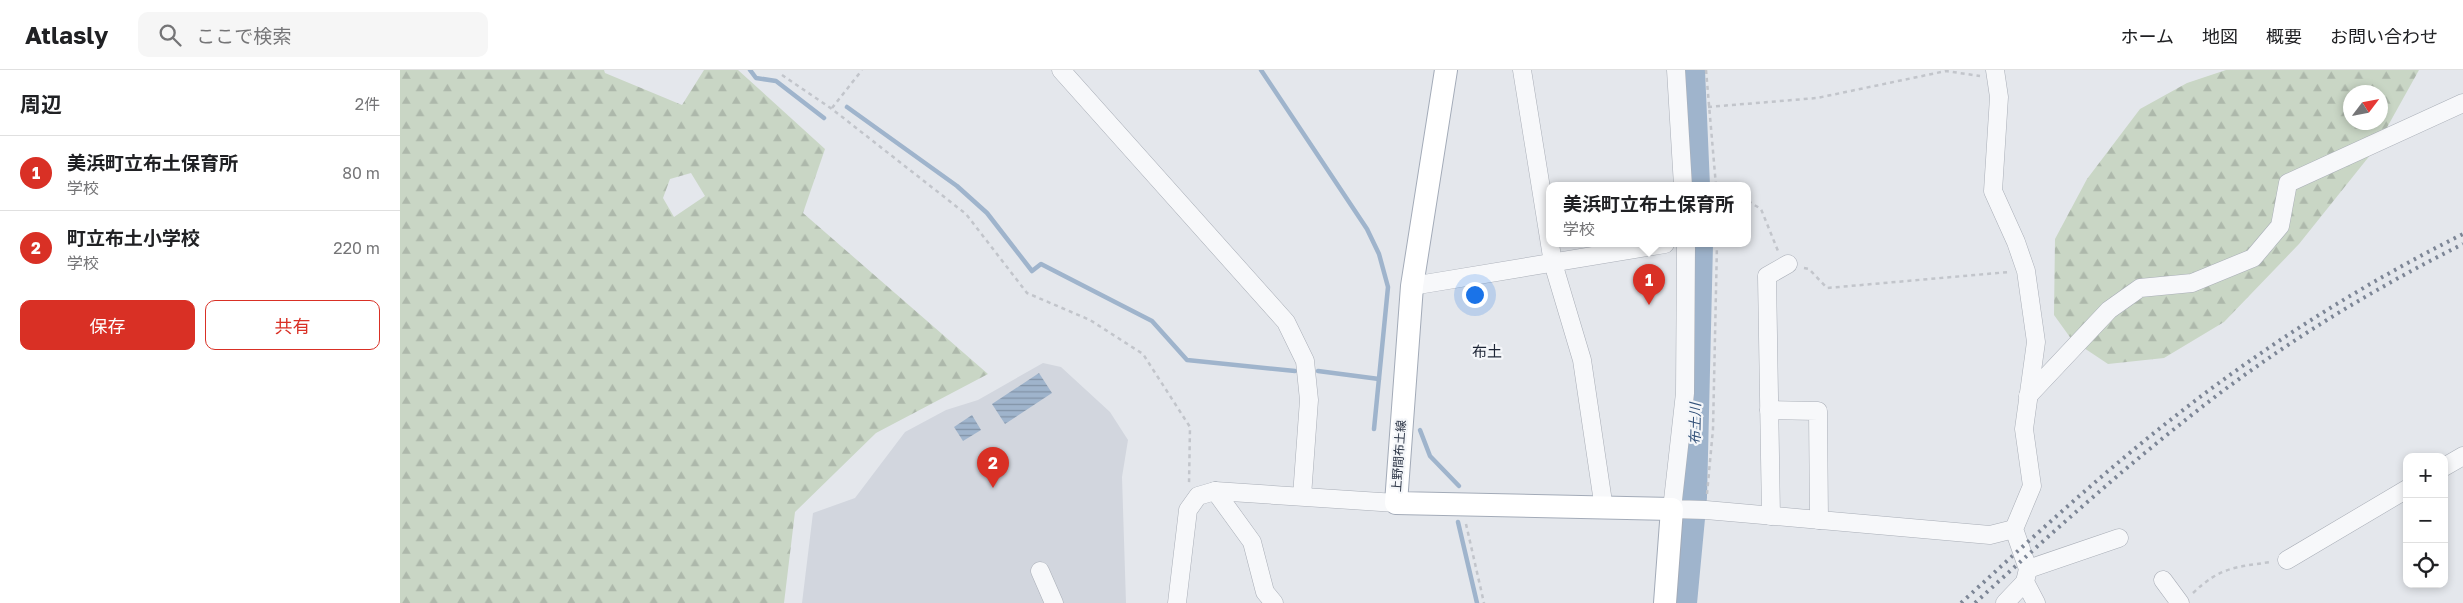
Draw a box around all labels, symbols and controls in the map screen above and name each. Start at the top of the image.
search box [138,12,488,57]
text: Atlasly [25,20,108,49]
icon: search [156,21,184,49]
text: ここで検索 [196,24,291,47]
text: ホーム [2121,25,2174,47]
text: 地図 [2202,25,2238,47]
text: 概要 [2266,25,2302,47]
text: お問い合わせ [2330,25,2438,47]
north arrow [2343,85,2388,130]
text: 周辺 [20,91,62,117]
text: 2件 [355,94,380,114]
text: 美浜町立布土保育所 [67,151,238,174]
text: 1 [32,163,40,183]
text: 80 m [342,163,380,183]
text: 学校 [67,178,99,198]
popup [1546,182,1751,247]
text: 美浜町立布土保育所 [1563,192,1734,215]
text: 学校 [1563,219,1595,239]
text: 町立布土小学校 [67,226,200,249]
text: 2 [31,238,41,258]
text: 220 m [333,238,380,258]
text: 学校 [67,253,99,273]
pin: 1 [1633,264,1665,305]
your location [1462,282,1488,308]
button: 保存 [20,300,195,350]
button: 共有 [205,300,380,350]
district label: 布土 [1472,342,1502,360]
water label: 布土川 [1686,401,1703,445]
street label: 上野間布土線 [1389,420,1408,492]
pin: 2 [977,447,1009,488]
map controls [2403,453,2448,588]
button: + [2403,453,2448,498]
button: − [2403,498,2448,543]
button: locate [2403,543,2448,588]

